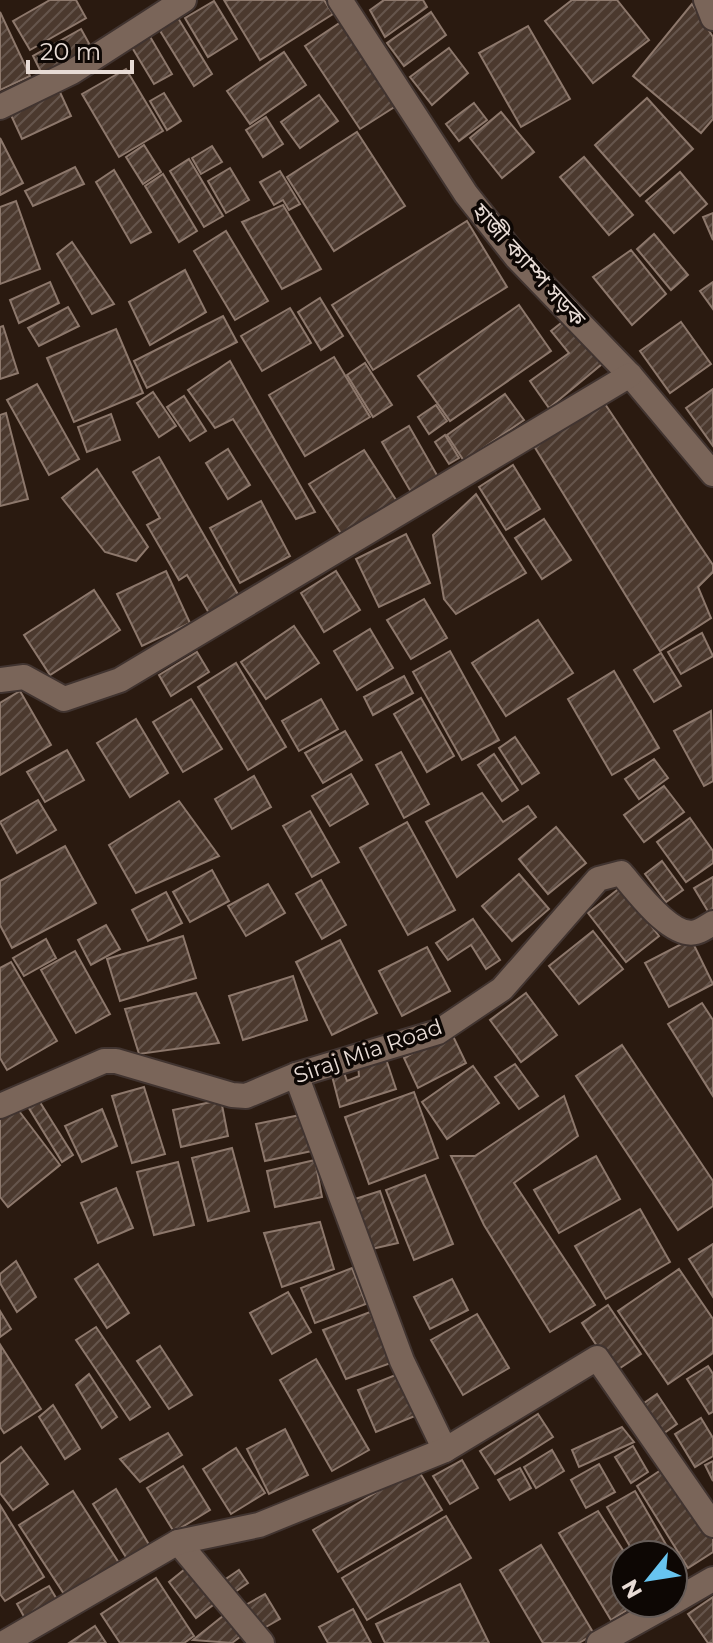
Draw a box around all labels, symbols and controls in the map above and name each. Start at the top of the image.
scale bar [28,24,132,74]
text: 20 m [40,37,101,66]
street label: হাজী ক্যাম্প সড়ক [466,197,591,332]
street label: Siraj Mia Road [290,1013,446,1089]
north arrow [609,1539,689,1619]
text: N [616,1574,648,1603]

